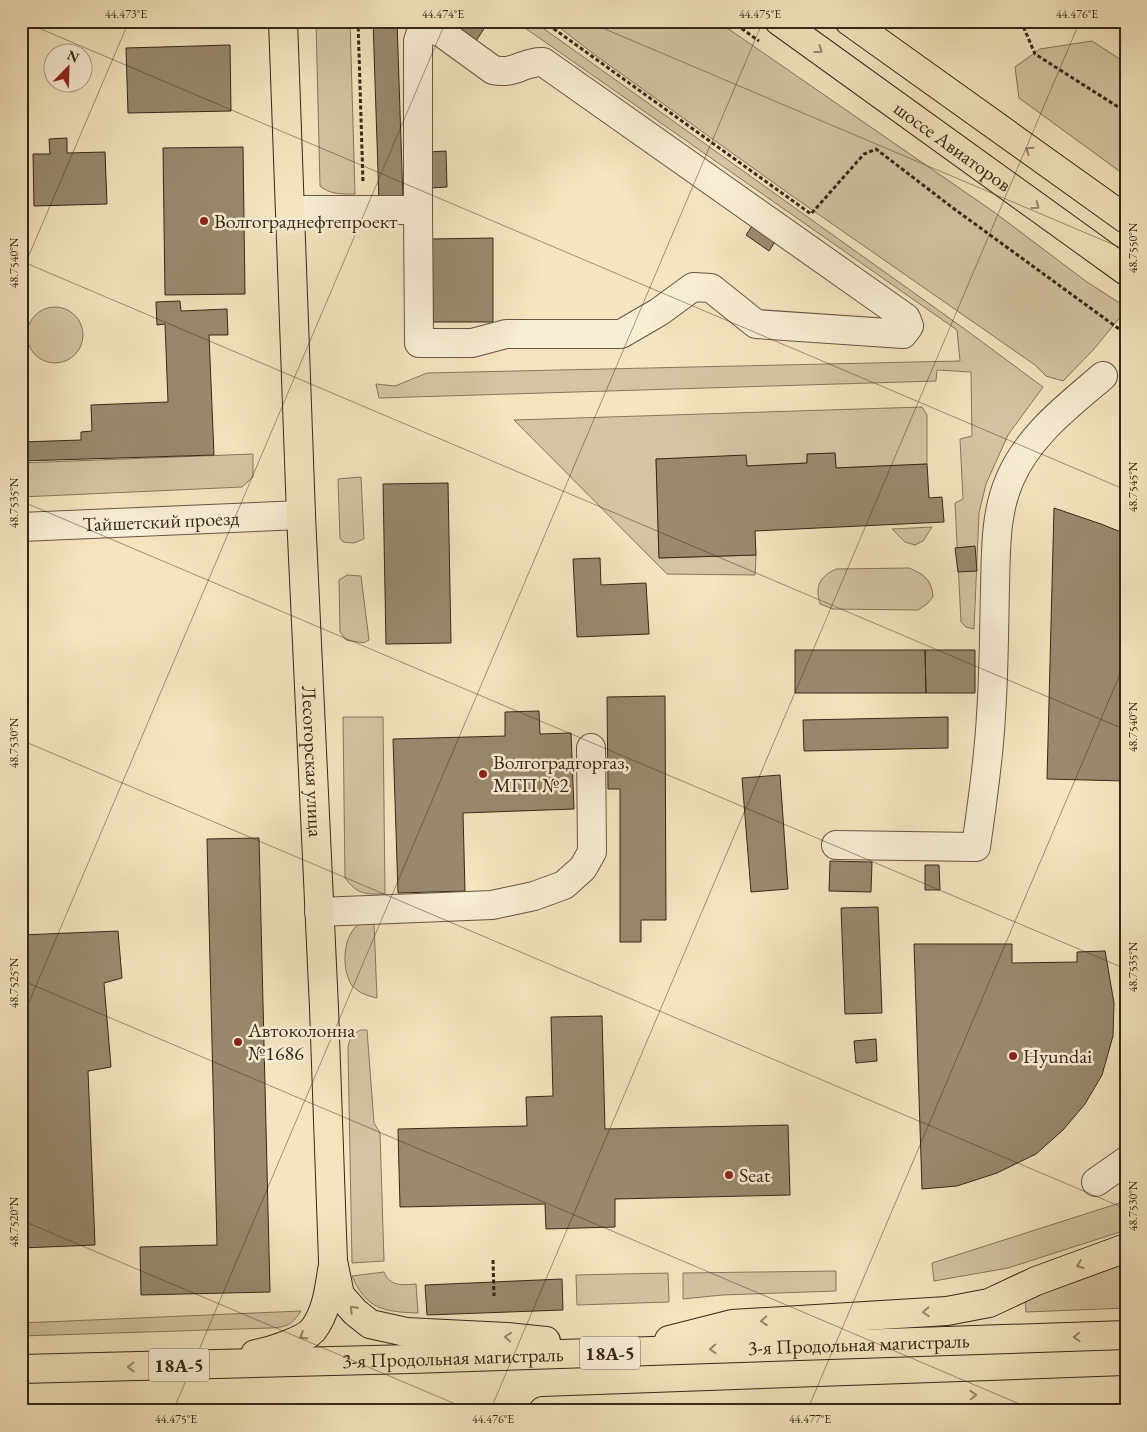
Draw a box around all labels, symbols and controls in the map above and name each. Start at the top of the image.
text: 44.473°E [105,6,147,22]
text: 44.474°E [422,6,464,22]
text: 44.475°E [739,6,781,22]
text: 44.476°E [1056,6,1098,22]
north arrow [42,42,92,92]
one-way arrow [813,44,823,53]
text: N [64,46,82,67]
street label: шоссе Авиаторов [889,95,1017,197]
one-way arrow [1025,147,1035,156]
one-way arrow [1030,200,1040,209]
place label: Волгограднефтепроект [214,208,398,234]
marker: Волгограднефтепроект [198,215,210,227]
text: 48.7550°N [1125,222,1141,273]
text: 48.7540°N [6,237,22,288]
text: 48.7545°N [1125,461,1141,512]
text: 48.7535°N [6,477,22,528]
street label: Тайшетский проезд [82,505,240,537]
street label: Лесогорская улица [296,685,329,838]
text: 48.7540°N [1125,701,1141,752]
text: 48.7530°N [6,717,22,768]
place label: Волгоградгоргаз, МГП №2 [493,749,629,798]
marker: Волгоградгоргаз, МГП №2 [477,768,489,780]
text: 48.7535°N [1125,941,1141,992]
text: 48.7525°N [6,957,22,1008]
place label: Автоколонна №1686 [247,1017,355,1066]
marker: Автоколонна №1686 [232,1036,244,1048]
place label: Hyundai [1023,1043,1092,1069]
marker: Hyundai [1007,1050,1019,1062]
place label: Seat [739,1162,771,1188]
marker: Seat [723,1169,735,1181]
text: 48.7530°N [1125,1180,1141,1231]
text: 48.7520°N [6,1196,22,1247]
one-way arrow [1076,1259,1085,1269]
one-way arrow [350,1305,359,1314]
one-way arrow [922,1307,930,1318]
one-way arrow [759,1316,767,1327]
street label: 3-я Продольная магистраль [747,1327,970,1361]
one-way arrow [300,1330,309,1340]
one-way arrow [504,1332,512,1343]
one-way arrow [1073,1332,1080,1342]
road number: 18А-5 [580,1336,640,1370]
street label: 3-я Продольная магистраль [342,1341,564,1374]
one-way arrow [708,1344,716,1354]
road number: 18А-5 [149,1348,209,1382]
one-way arrow [127,1361,135,1372]
one-way arrow [970,1390,978,1400]
text: 44.475°E [155,1411,197,1427]
text: 44.476°E [472,1411,514,1427]
text: 44.477°E [789,1411,831,1427]

